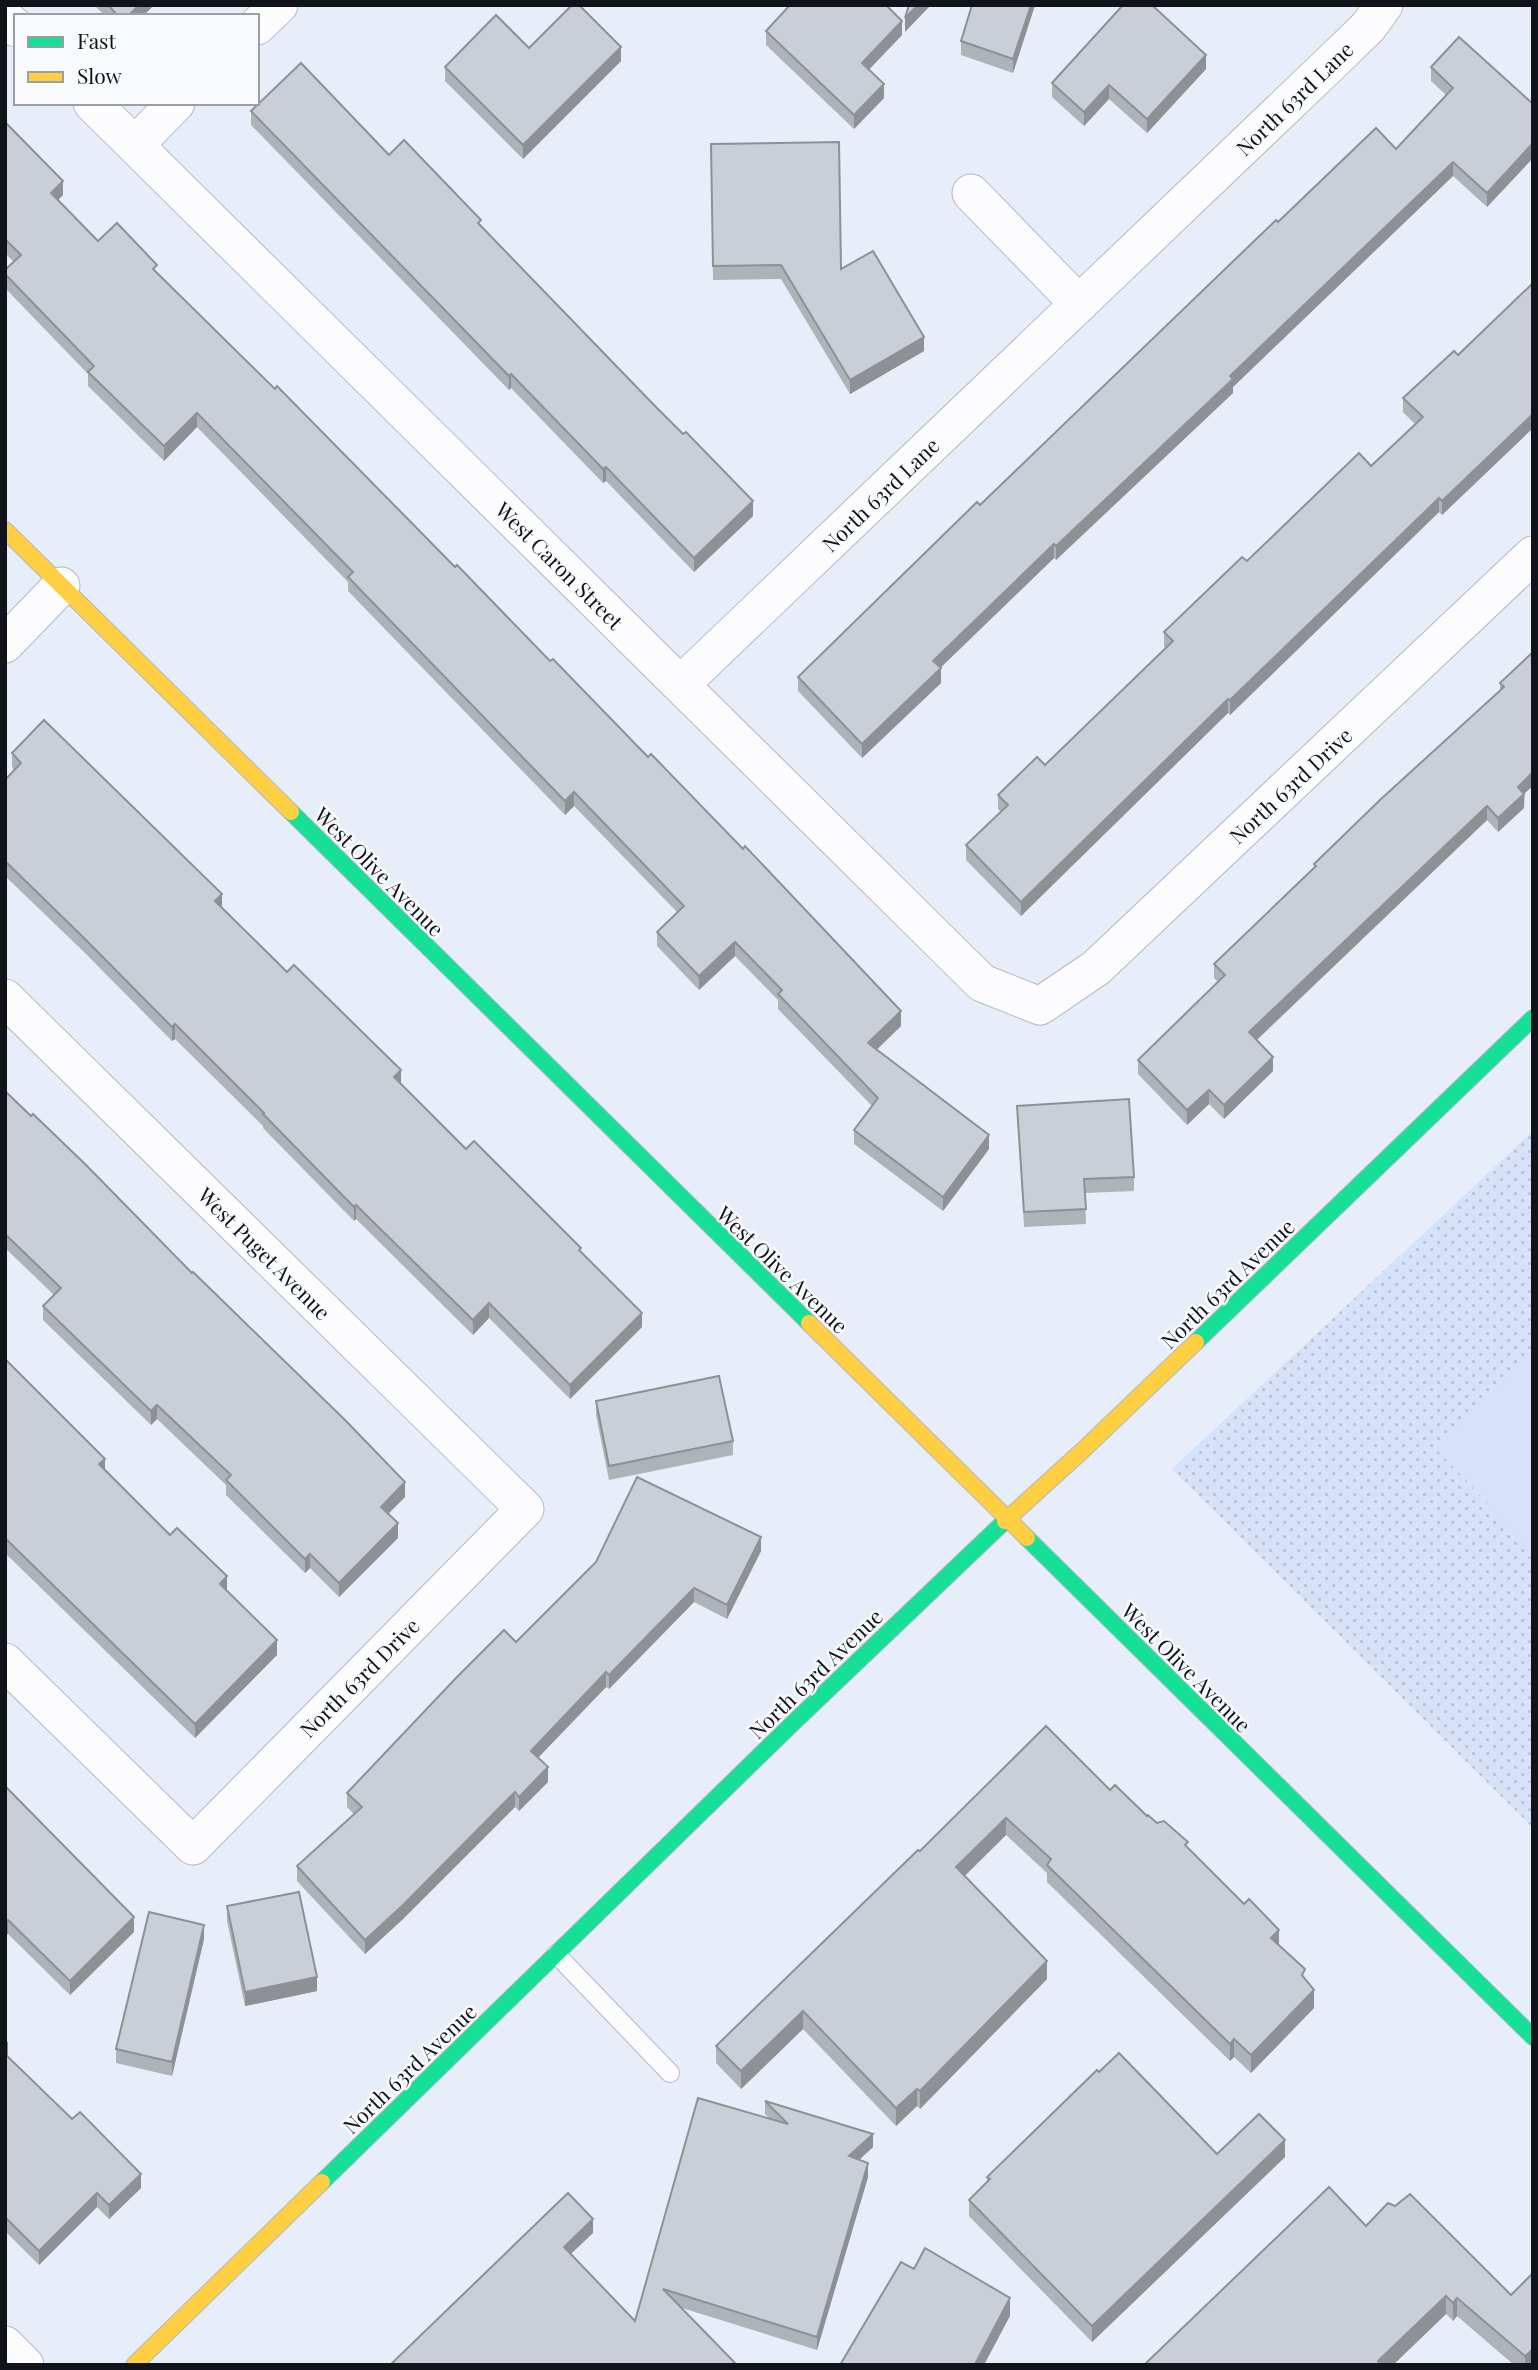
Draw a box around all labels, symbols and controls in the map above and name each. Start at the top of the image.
legend [14,14,259,105]
text: Fast [77,26,116,54]
street label: North 63rd Lane [1229,35,1359,161]
text: Slow [77,61,122,89]
street label: North 63rd Lane [815,431,945,557]
street label: West Caron Street [490,495,630,635]
street label: North 63rd Drive [1223,721,1357,849]
street label: West Olive Avenue [309,800,451,942]
street label: West Puget Avenue [192,1180,337,1325]
street label: West Olive Avenue [711,1199,855,1339]
street label: North 63rd Avenue [1154,1212,1300,1354]
street label: West Olive Avenue [1116,1596,1258,1738]
street label: North 63rd Avenue [742,1602,888,1744]
street label: North 63rd Drive [293,1611,425,1743]
street label: North 63rd Avenue [336,1997,482,2139]

